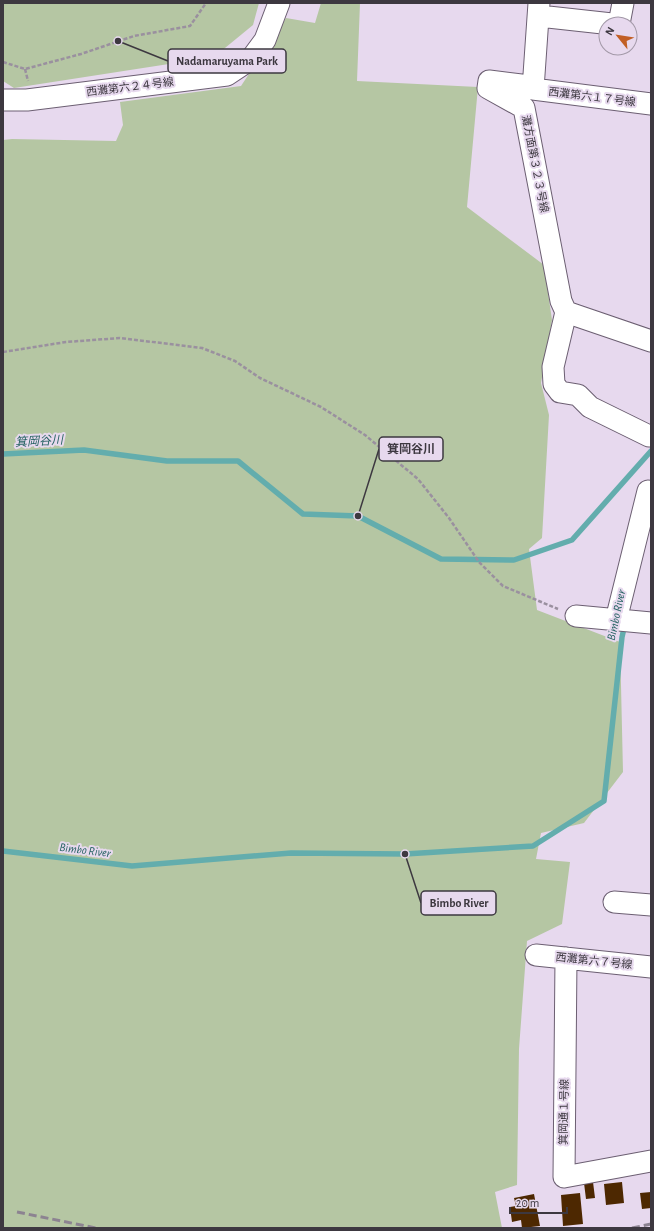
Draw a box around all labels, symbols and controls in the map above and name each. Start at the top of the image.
north arrow [598,16,638,56]
text: N [603,25,616,37]
callout: Nadamaruyama Park [168,49,286,73]
text: Nadamaruyama Park [176,55,278,68]
street label: 西灘第六２４号線 [86,75,174,98]
street label: 西灘第六１７号線 [548,85,636,108]
street label: 灘方面第３２３号線 [520,114,551,214]
water label: 箕岡谷川 [15,433,65,448]
callout: 箕岡谷川 [379,437,443,461]
text: 箕岡谷川 [387,442,435,455]
water label: Bimbo River [605,588,627,641]
water label: Bimbo River [59,841,112,859]
callout: Bimbo River [421,891,496,915]
text: Bimbo River [429,897,489,909]
street label: 西灘第六７号線 [555,951,633,970]
street label: 箕岡通１号線 [557,1079,570,1145]
scale bar [510,1189,567,1215]
text: 20 m [516,1197,539,1209]

